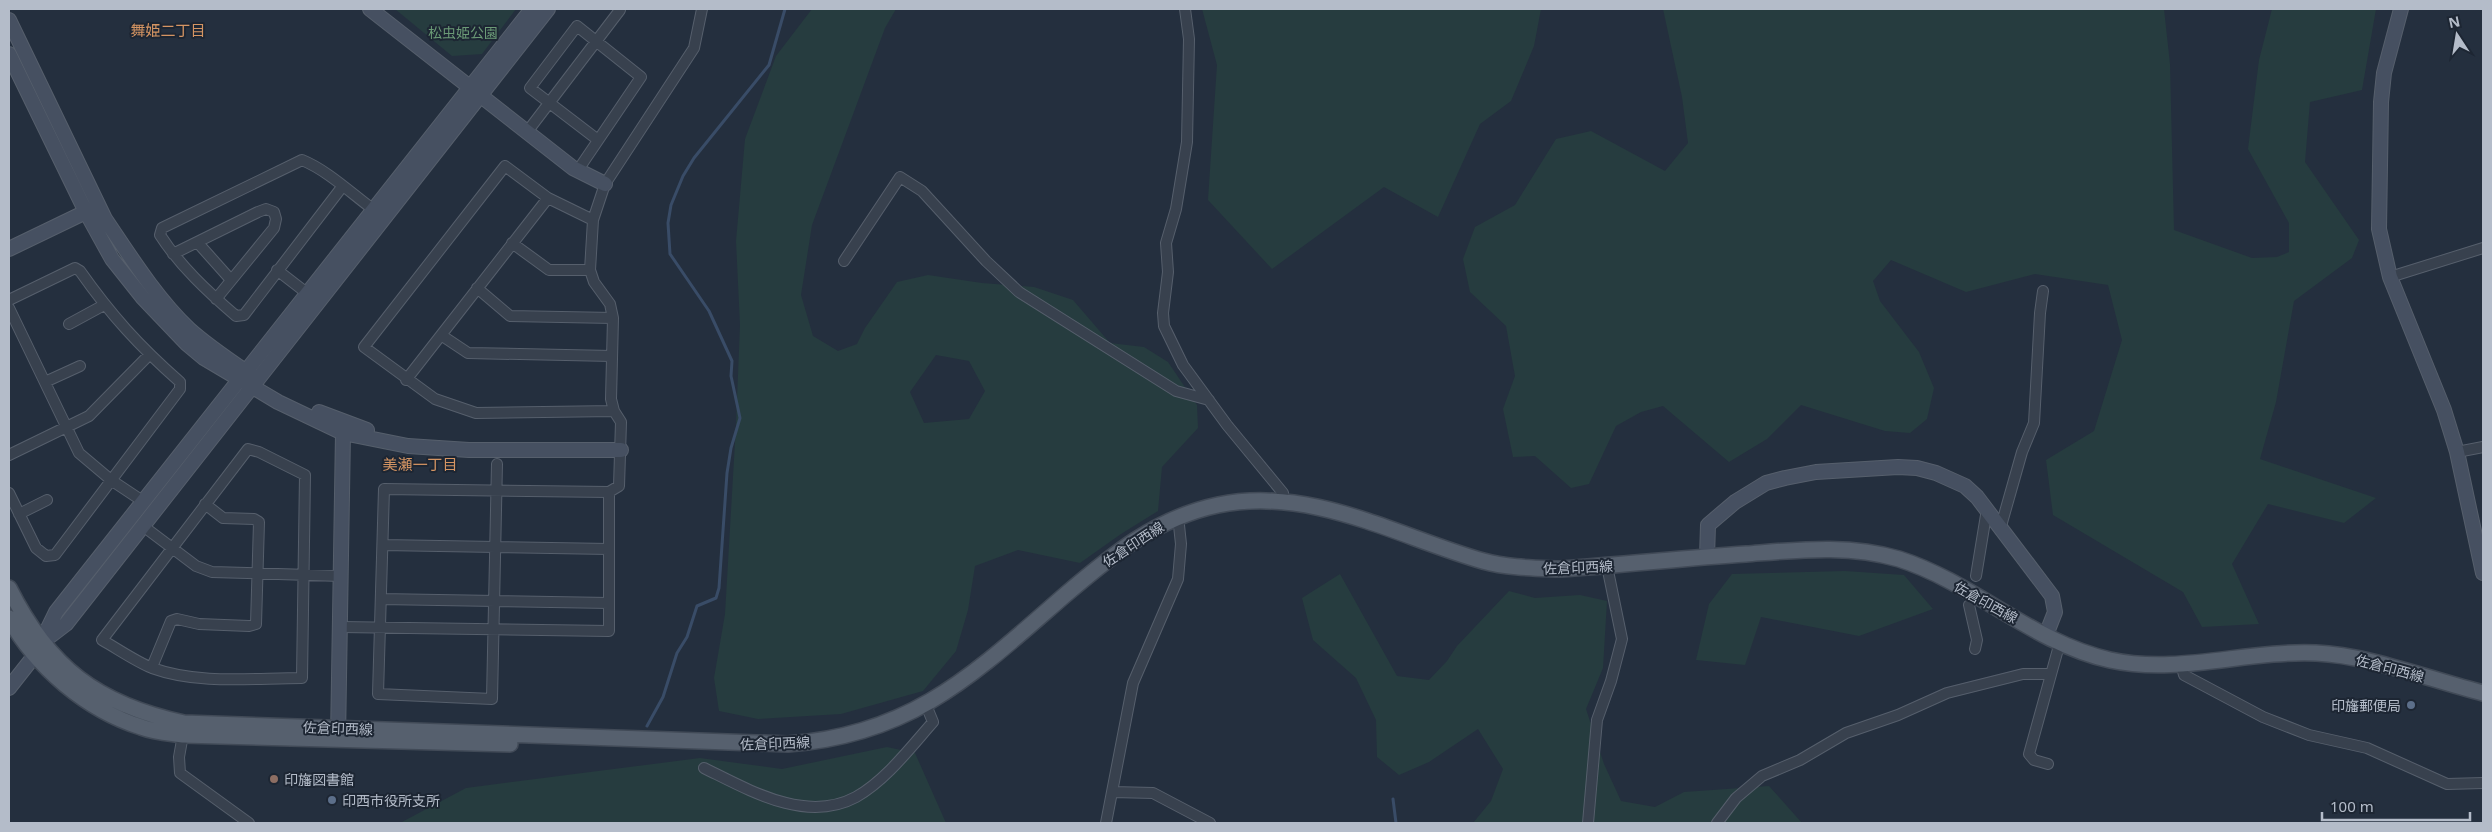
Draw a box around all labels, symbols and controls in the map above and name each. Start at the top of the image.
north arrow [2432,10,2482,60]
text: N [2447,11,2462,32]
district label: 舞姫二丁目 [130,20,206,40]
park label: 松虫姫公園 [428,23,498,42]
district label: 美瀬一丁目 [382,454,458,474]
street label: 佐倉印西線 [1098,517,1168,571]
street label: 佐倉印西線 [1543,556,1613,578]
street label: 佐倉印西線 [1951,577,2021,627]
street label: 佐倉印西線 [2354,650,2426,686]
place label: 印旛郵便局 [2331,696,2401,715]
marker: 印旛郵便局 [2405,699,2417,711]
street label: 佐倉印西線 [303,717,373,739]
street label: 佐倉印西線 [740,732,810,754]
place label: 印旛図書館 [284,770,354,789]
marker: 印旛図書館 [268,773,280,785]
scale bar [2322,790,2470,822]
place label: 印西市役所支所 [342,791,440,810]
marker: 印西市役所支所 [326,794,338,806]
text: 100 m [2330,796,2374,816]

